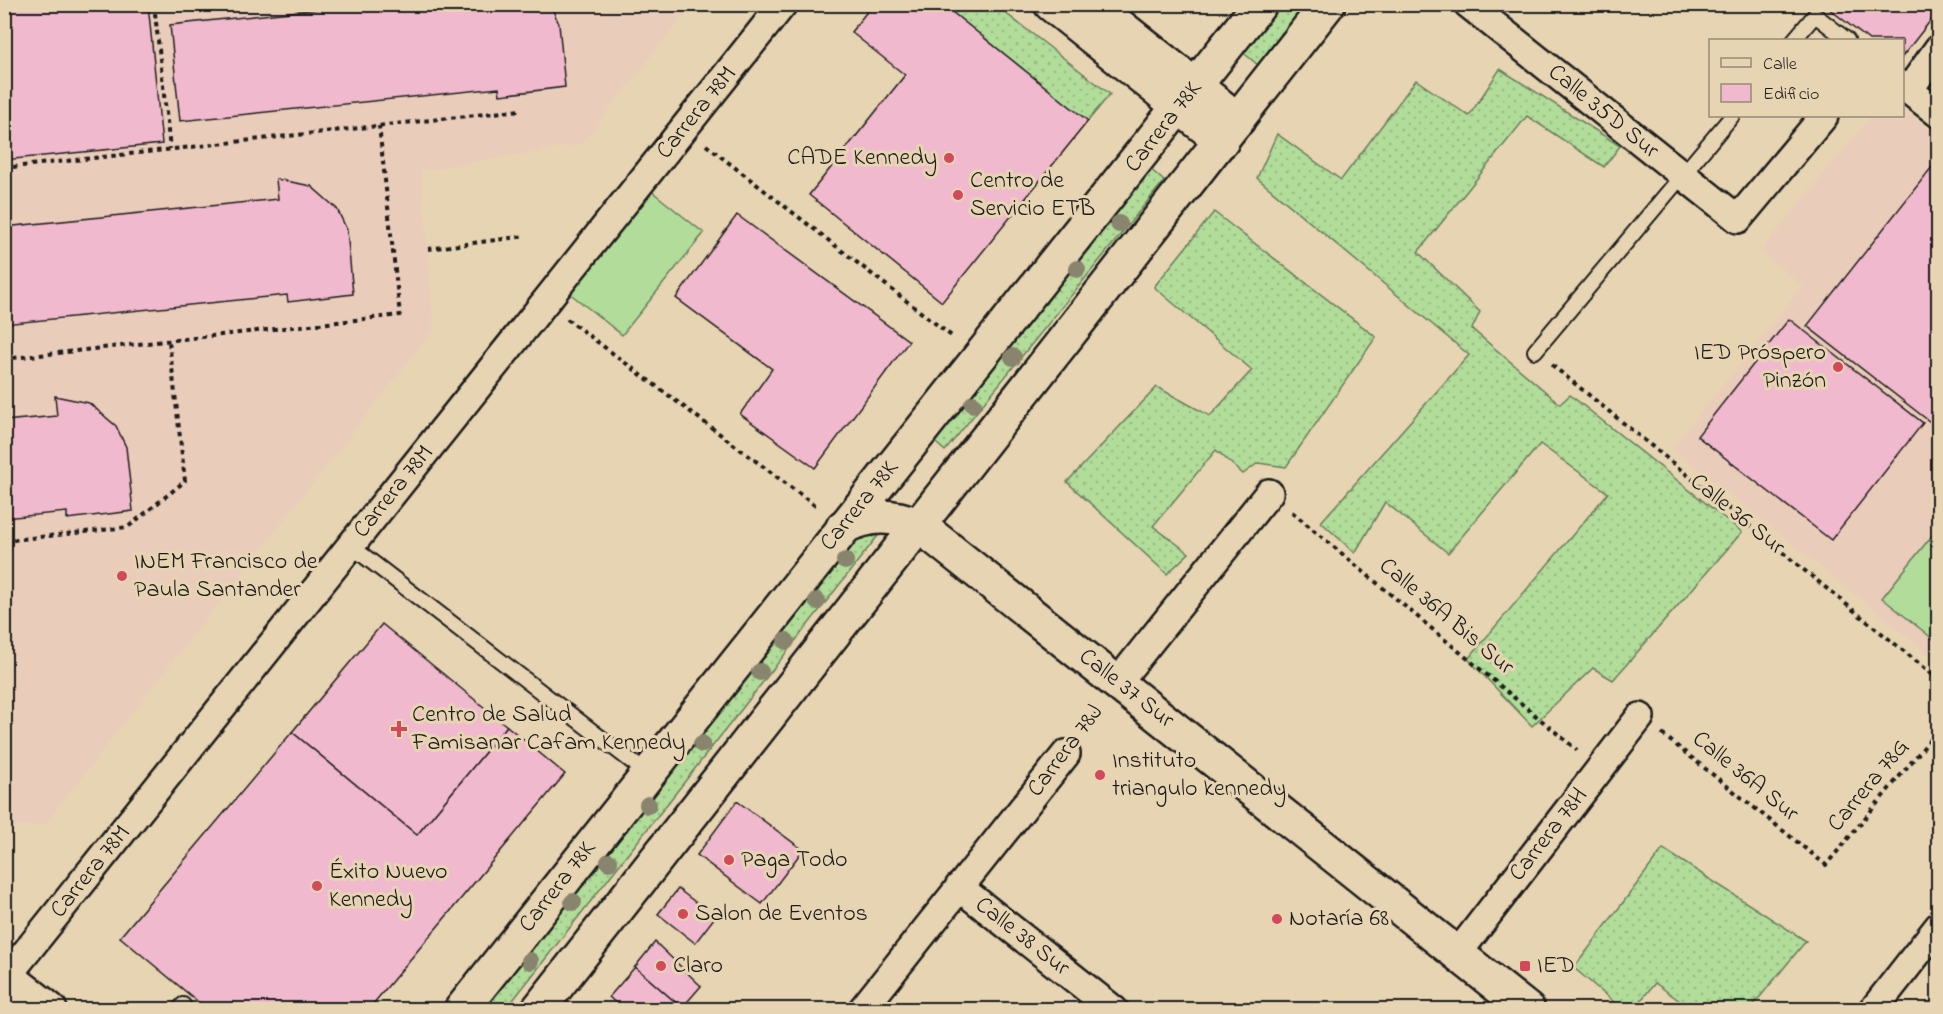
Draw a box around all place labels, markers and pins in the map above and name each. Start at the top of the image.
place label: CADE Kennedy [787,141,937,177]
marker: CADE Kennedy [942,151,956,165]
place label: Centro de Servicio ETB [970,164,1095,227]
marker: Centro de Servicio ETB [951,188,965,202]
place label: IED Próspero Pinzón [1694,336,1826,399]
marker: IED Próspero Pinzón [1831,360,1845,374]
place label: INEM Francisco de Paula Santander [134,545,318,608]
marker: INEM Francisco de Paula Santander [115,569,129,583]
place label: Centro de Salud Famisanar Cafam Kennedy [411,698,685,762]
marker: Centro de Salud Famisanar Cafam Kennedy [390,720,408,738]
place label: Instituto triangulo kennedy [1112,744,1286,808]
marker: Instituto triangulo kennedy [1093,768,1107,782]
place label: Paga Todo [741,843,847,878]
marker: Paga Todo [722,853,736,867]
place label: Éxito Nuevo Kennedy [329,855,448,919]
marker: Éxito Nuevo Kennedy [310,879,324,893]
place label: Salon de Eventos [695,897,868,932]
place label: Notaría 68 [1289,902,1389,937]
marker: Salon de Eventos [676,907,690,921]
marker: Notaría 68 [1270,912,1284,926]
place label: Claro [673,949,723,984]
place label: IED [1537,949,1575,984]
marker: Claro [654,959,668,973]
marker: IED [1518,959,1532,973]

